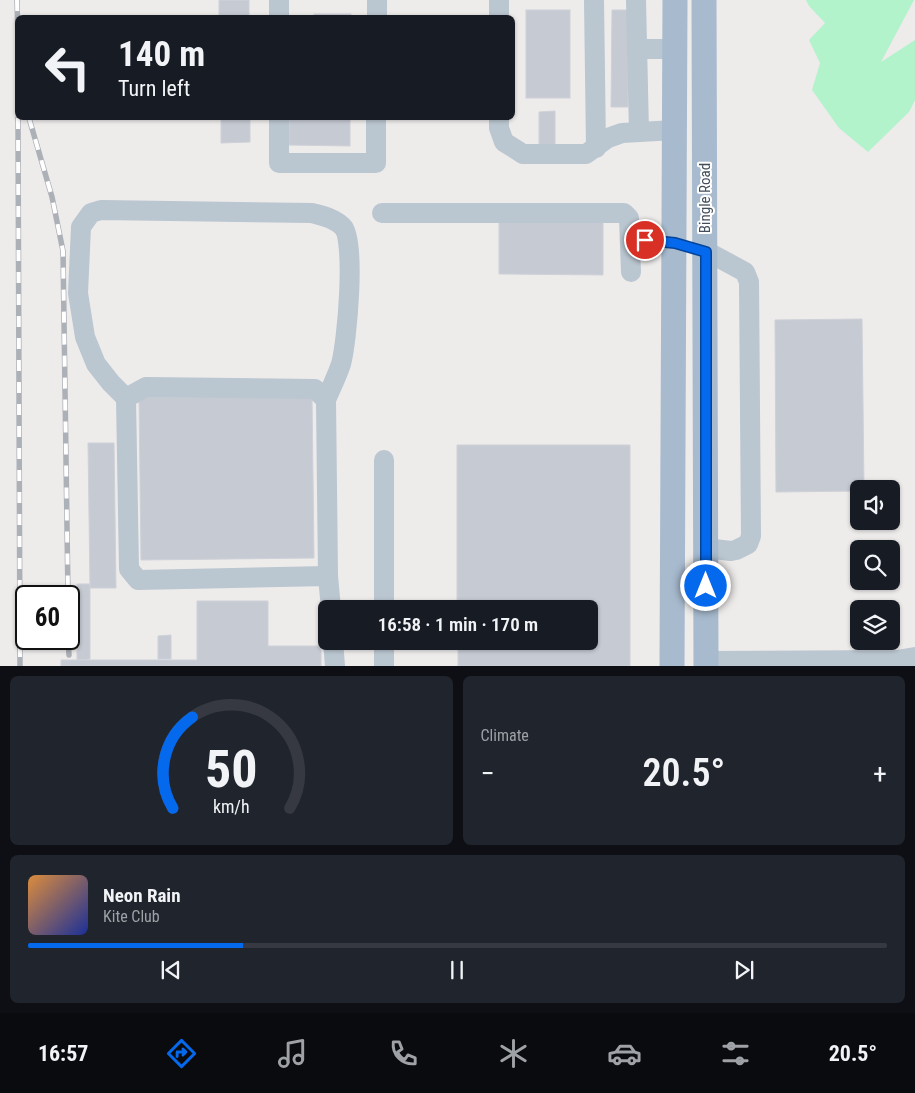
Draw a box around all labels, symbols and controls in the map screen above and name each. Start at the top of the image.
text: 140 m [118,34,205,75]
icon: left [35,35,100,100]
text: Turn left [118,76,190,101]
street label: Bingle Road [696,163,714,233]
pin [624,219,666,261]
icon: arrive [631,226,659,254]
map controls [850,480,900,650]
button: sound [850,480,900,530]
button: search [850,540,900,590]
position arrow [679,559,731,611]
speed limit sign: 60 [15,585,80,650]
button: layers [850,600,900,650]
text: 16:58 · 1 min · 170 m [378,613,538,636]
text: Climate [481,726,529,745]
text: 50 [205,739,258,800]
text: 20.5° [642,751,725,795]
text: − [481,757,495,790]
text: + [873,757,887,790]
text: km/h [213,796,250,817]
text: Neon Rain [103,884,181,907]
text: Kite Club [103,907,160,926]
icon: previous [157,956,185,984]
icon: pause [443,956,471,984]
icon: next [730,956,758,984]
icon: directions [164,1036,199,1071]
icon: music [275,1036,310,1071]
icon: phone [386,1036,421,1071]
icon: climate [496,1036,531,1071]
icon: car [607,1036,642,1071]
icon: filters [718,1036,753,1071]
text: 16:57 [38,1041,88,1066]
text: 20.5° [829,1041,877,1066]

